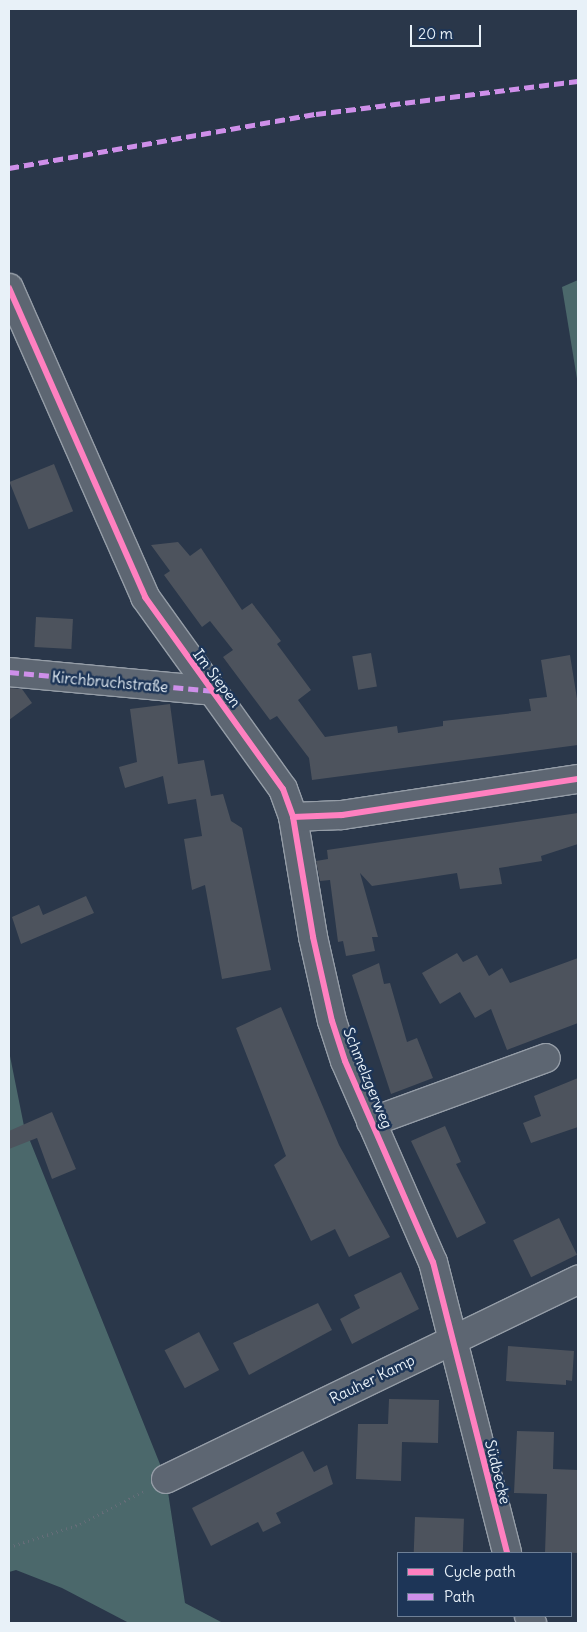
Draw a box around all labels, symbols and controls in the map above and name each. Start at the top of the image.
scale bar [412,15,483,47]
text: 20 m [418,24,453,43]
street label: Im Siepen [189,645,245,711]
street label: Kirchbruchstraße [51,668,169,696]
street label: Schmelzgerweg [340,1025,396,1131]
street label: Rauher Kamp [326,1351,418,1407]
street label: Südbecke [481,1438,515,1506]
legend [397,1552,572,1617]
text: Cycle path [444,1562,516,1581]
text: Path [444,1587,475,1606]

